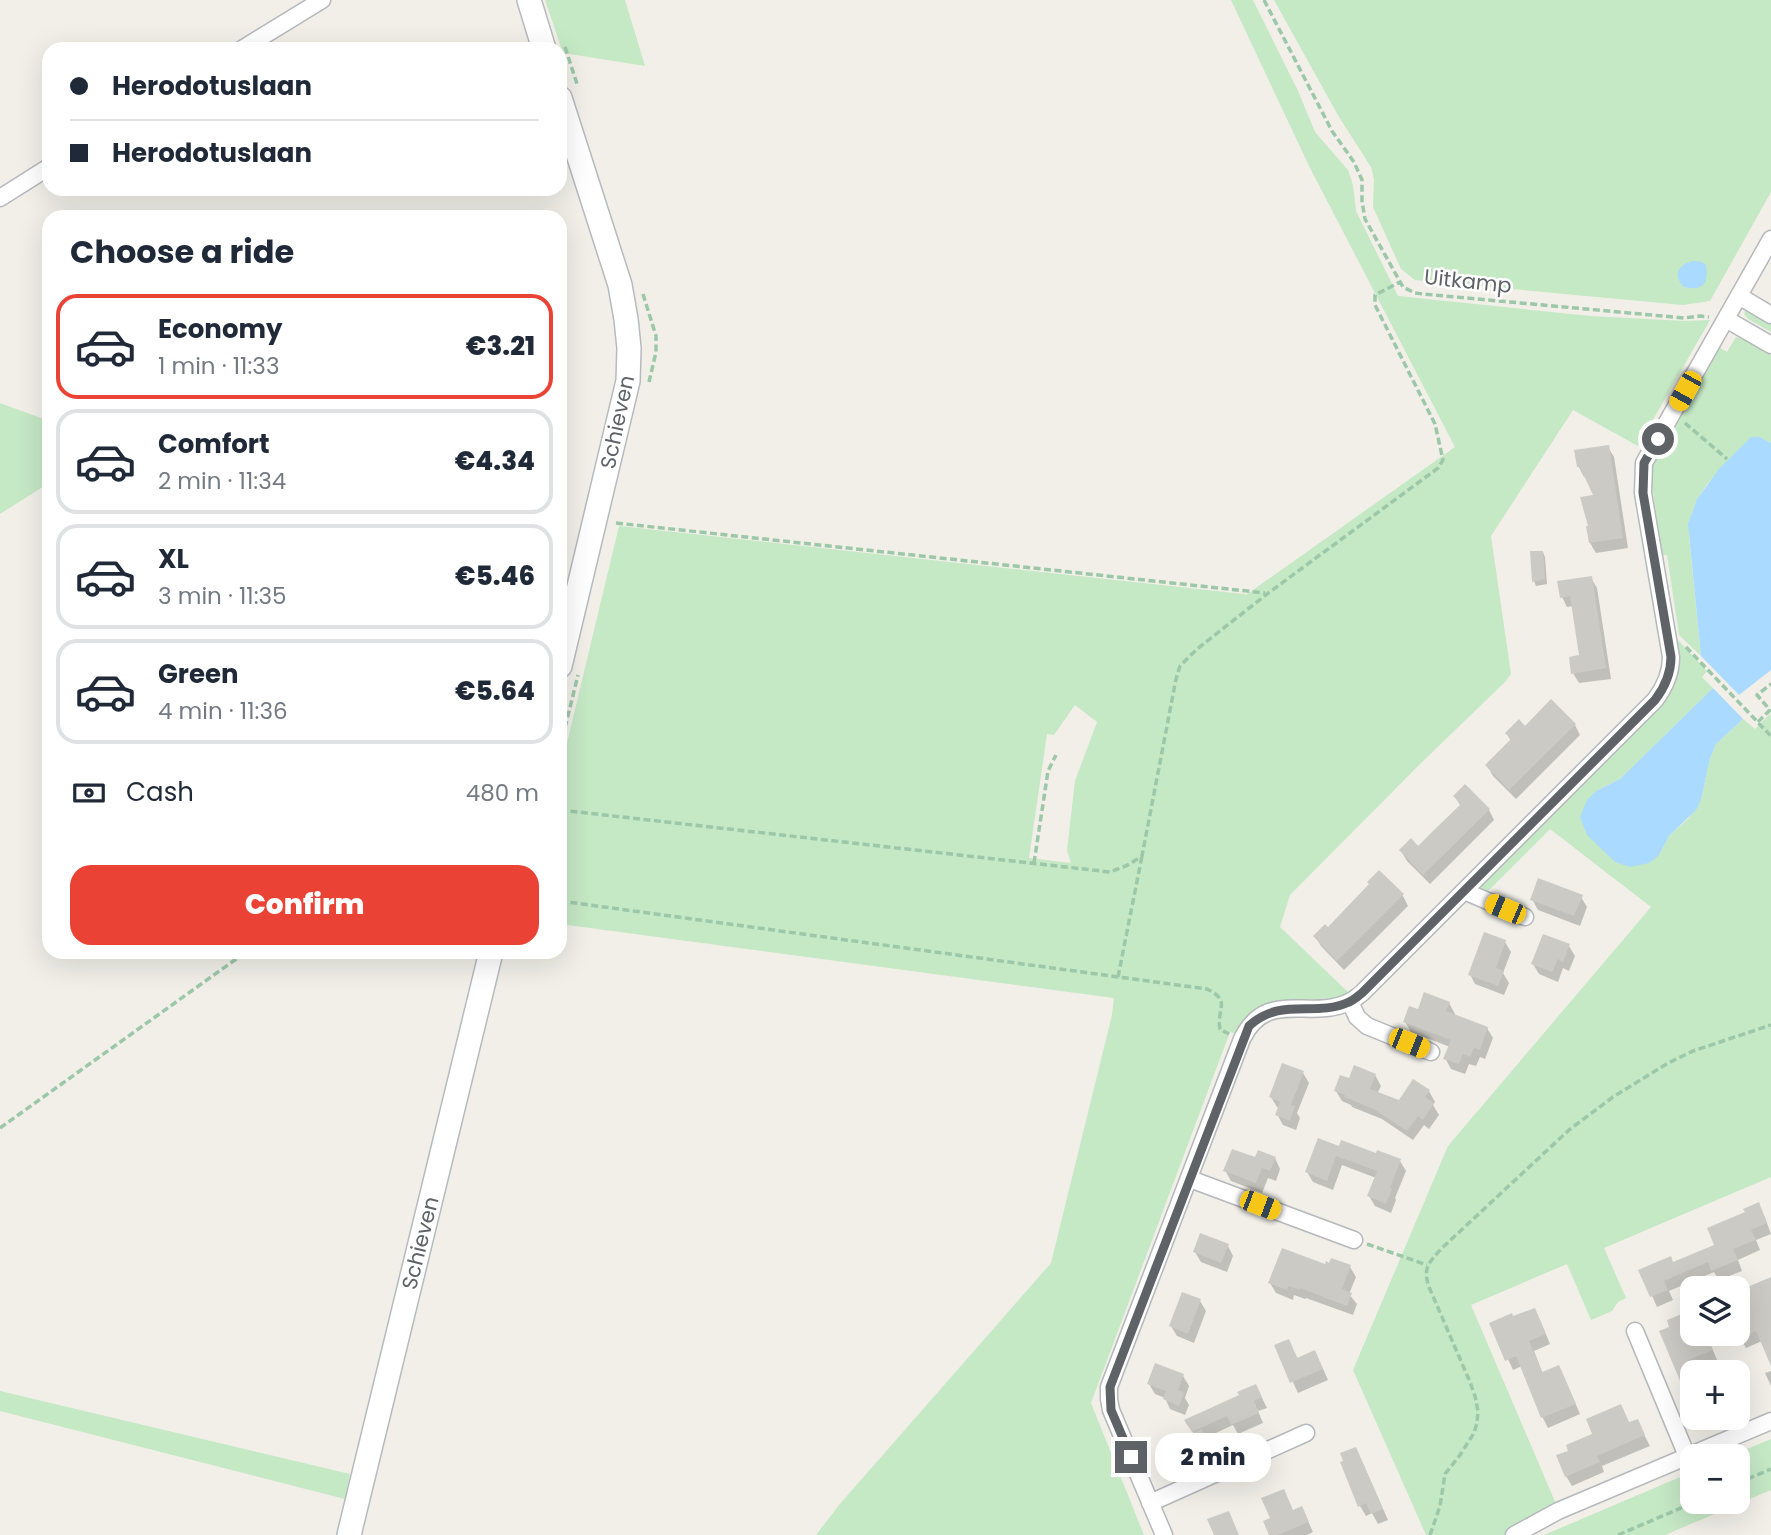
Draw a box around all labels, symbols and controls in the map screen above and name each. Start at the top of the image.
text: Herodotuslaan [112,68,312,104]
text: Herodotuslaan [112,135,312,171]
text: Choose a ride [70,229,294,274]
street label: Uitkamp [1423,262,1513,300]
text: Economy [158,311,282,347]
icon: car [74,315,137,378]
text: €3.21 [466,328,535,364]
text: 1 min · 11:33 [158,350,279,382]
car [1666,368,1705,414]
street label: Schieven [593,373,641,471]
route start [1642,423,1674,455]
text: Comfort [158,426,270,462]
icon: car [74,430,137,493]
text: €4.34 [455,443,535,479]
text: 2 min · 11:34 [158,465,286,497]
text: XL [158,541,189,577]
icon: car [74,545,137,608]
text: €5.46 [455,558,535,594]
text: 3 min · 11:35 [158,580,287,612]
text: Green [158,656,239,692]
icon: car [74,660,137,723]
text: €5.64 [455,673,535,709]
text: 4 min · 11:36 [158,695,288,727]
icon: cash [70,774,108,812]
text: Cash [126,774,194,810]
text: 480 m [466,777,539,809]
button: Confirm [70,865,539,945]
car [1482,891,1529,927]
car [1386,1025,1433,1061]
car [1237,1188,1284,1222]
street label: Schieven [394,1193,446,1293]
map controls [1680,1276,1750,1514]
button: layers [1680,1276,1750,1346]
button: + [1680,1360,1750,1430]
callout: 2 min [1156,1432,1271,1482]
route end [1115,1441,1147,1473]
text: 2 min [1181,1441,1245,1473]
button: − [1680,1444,1750,1514]

